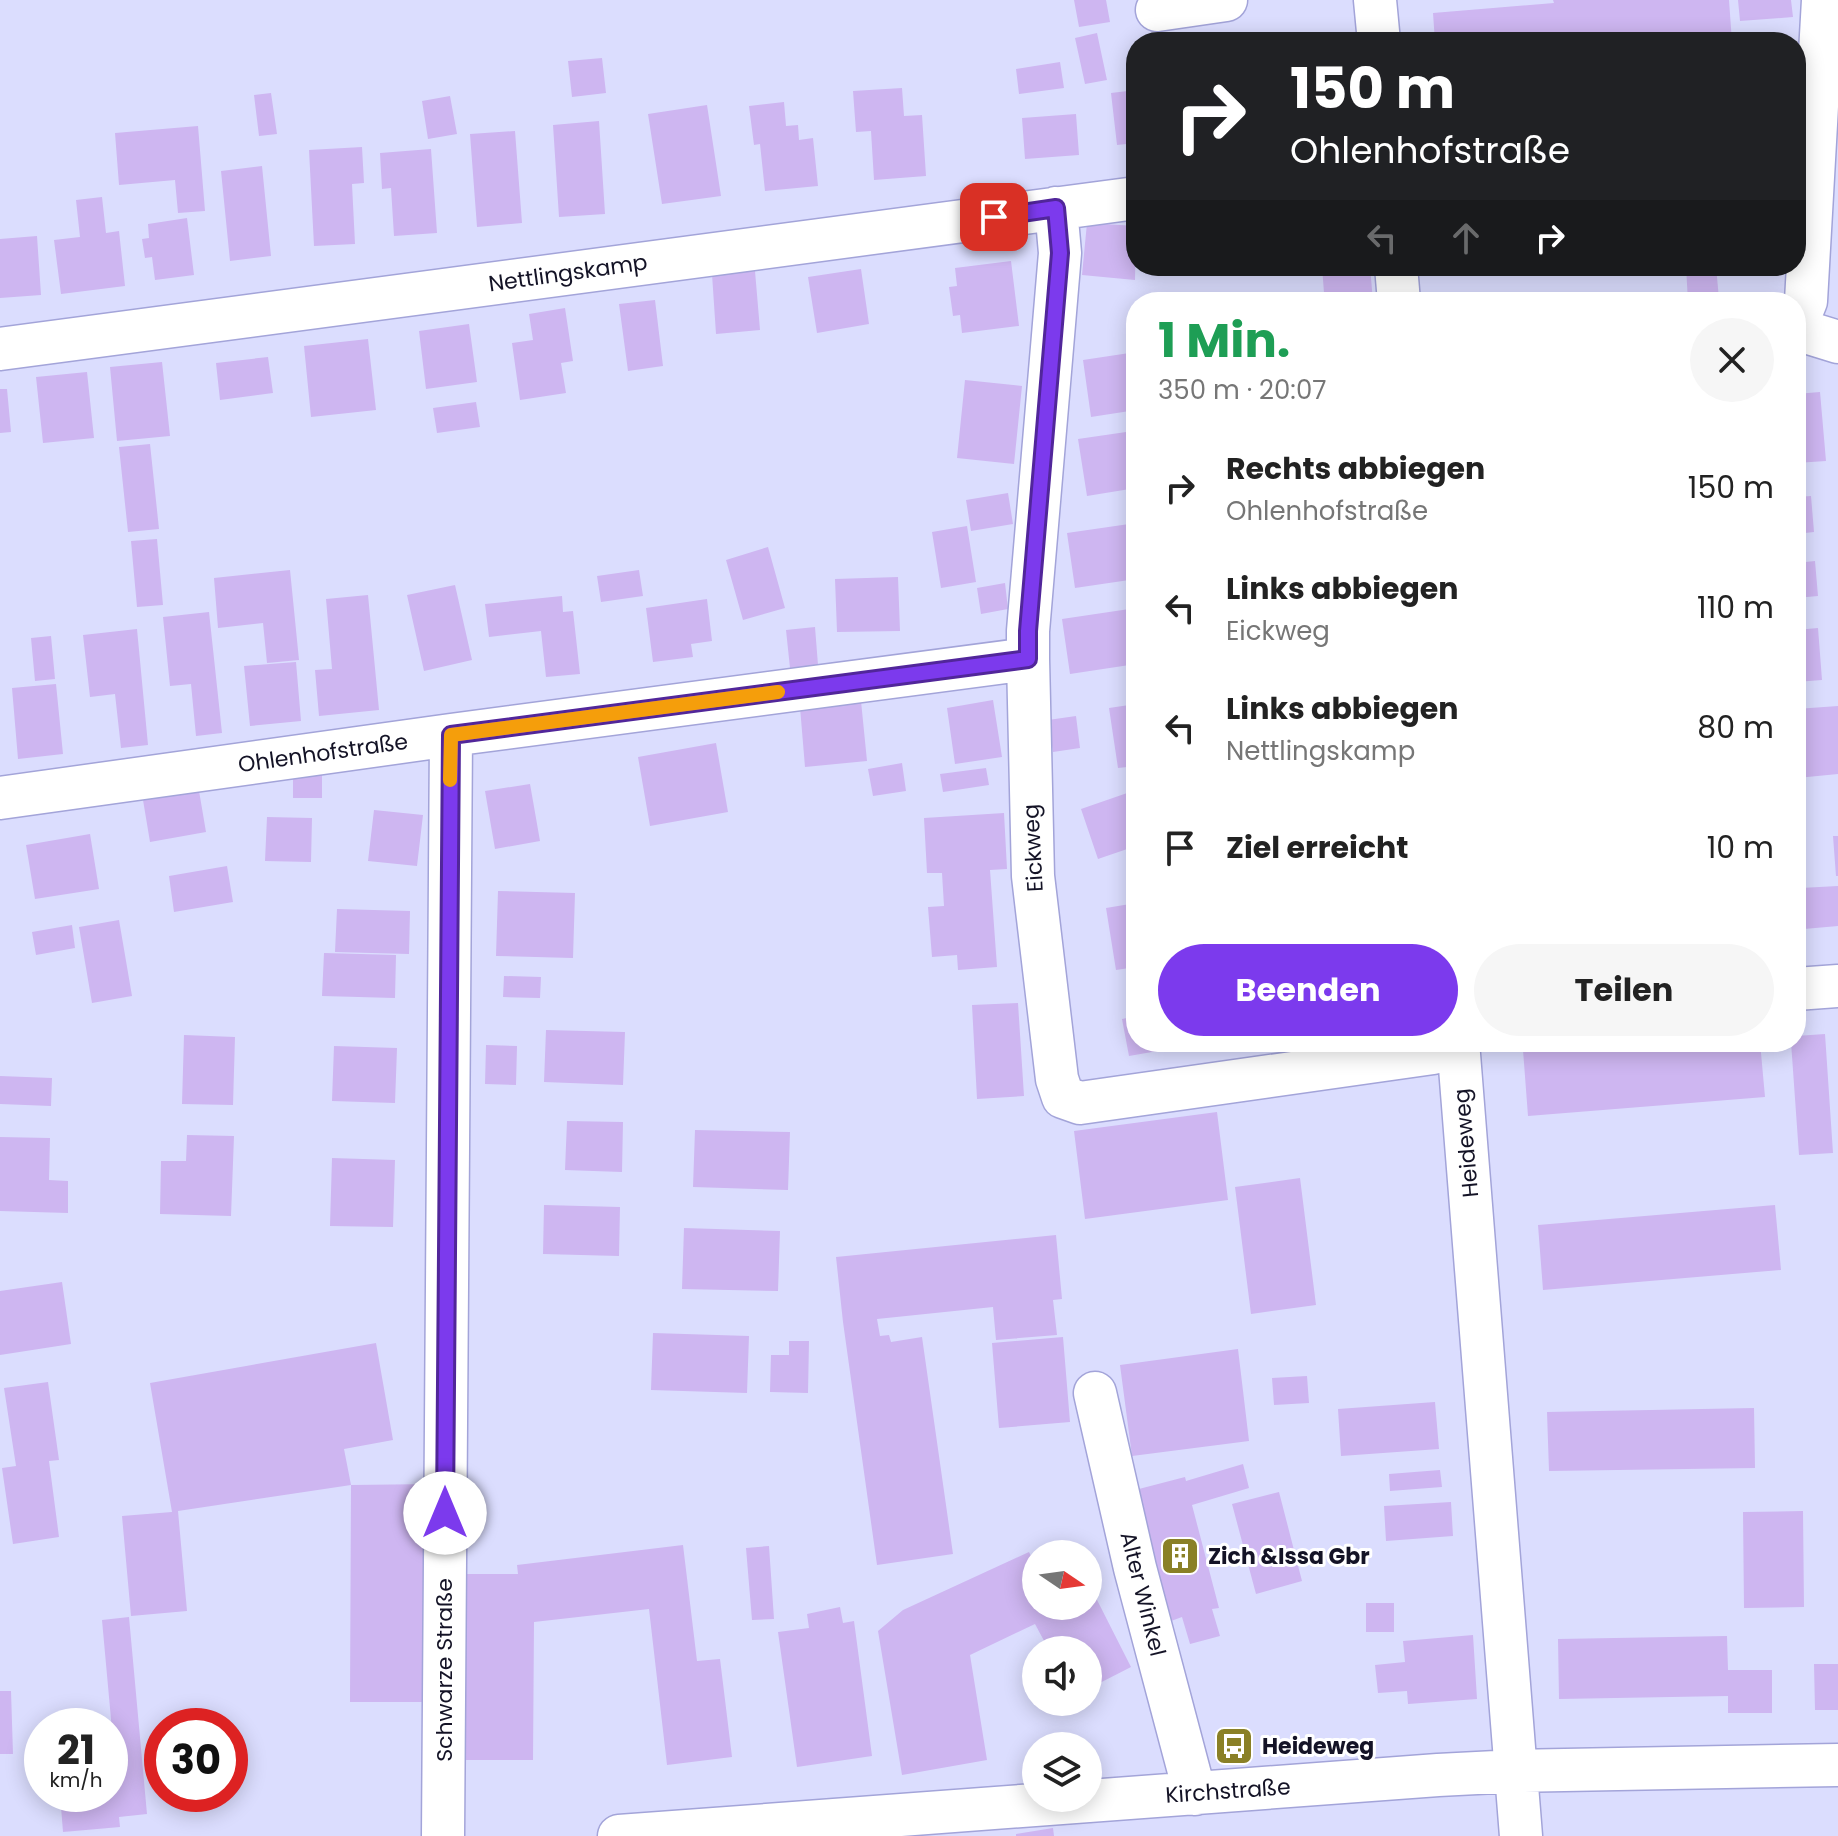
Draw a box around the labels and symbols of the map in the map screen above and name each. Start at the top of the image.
pin [960,183,1028,251]
street label: Nettlingskamp [487,247,649,299]
street label: Ohlenhofstraße [236,726,410,780]
street label: Eickweg [1015,803,1051,893]
street label: Heideweg [1446,1087,1486,1199]
position arrow [403,1471,487,1555]
street label: Alter Winkel [1113,1528,1173,1660]
building icon: Zich &Issa Gbr [1159,1535,1201,1577]
north arrow [1022,1540,1102,1620]
place label: Zich &Issa Gbr [1208,1541,1370,1572]
street label: Schwarze Straße [429,1578,460,1762]
speed limit sign: 30 [144,1708,248,1812]
bus stop icon: Heideweg [1213,1725,1255,1767]
place label: Heideweg [1262,1731,1374,1762]
street label: Kirchstraße [1164,1771,1292,1811]

